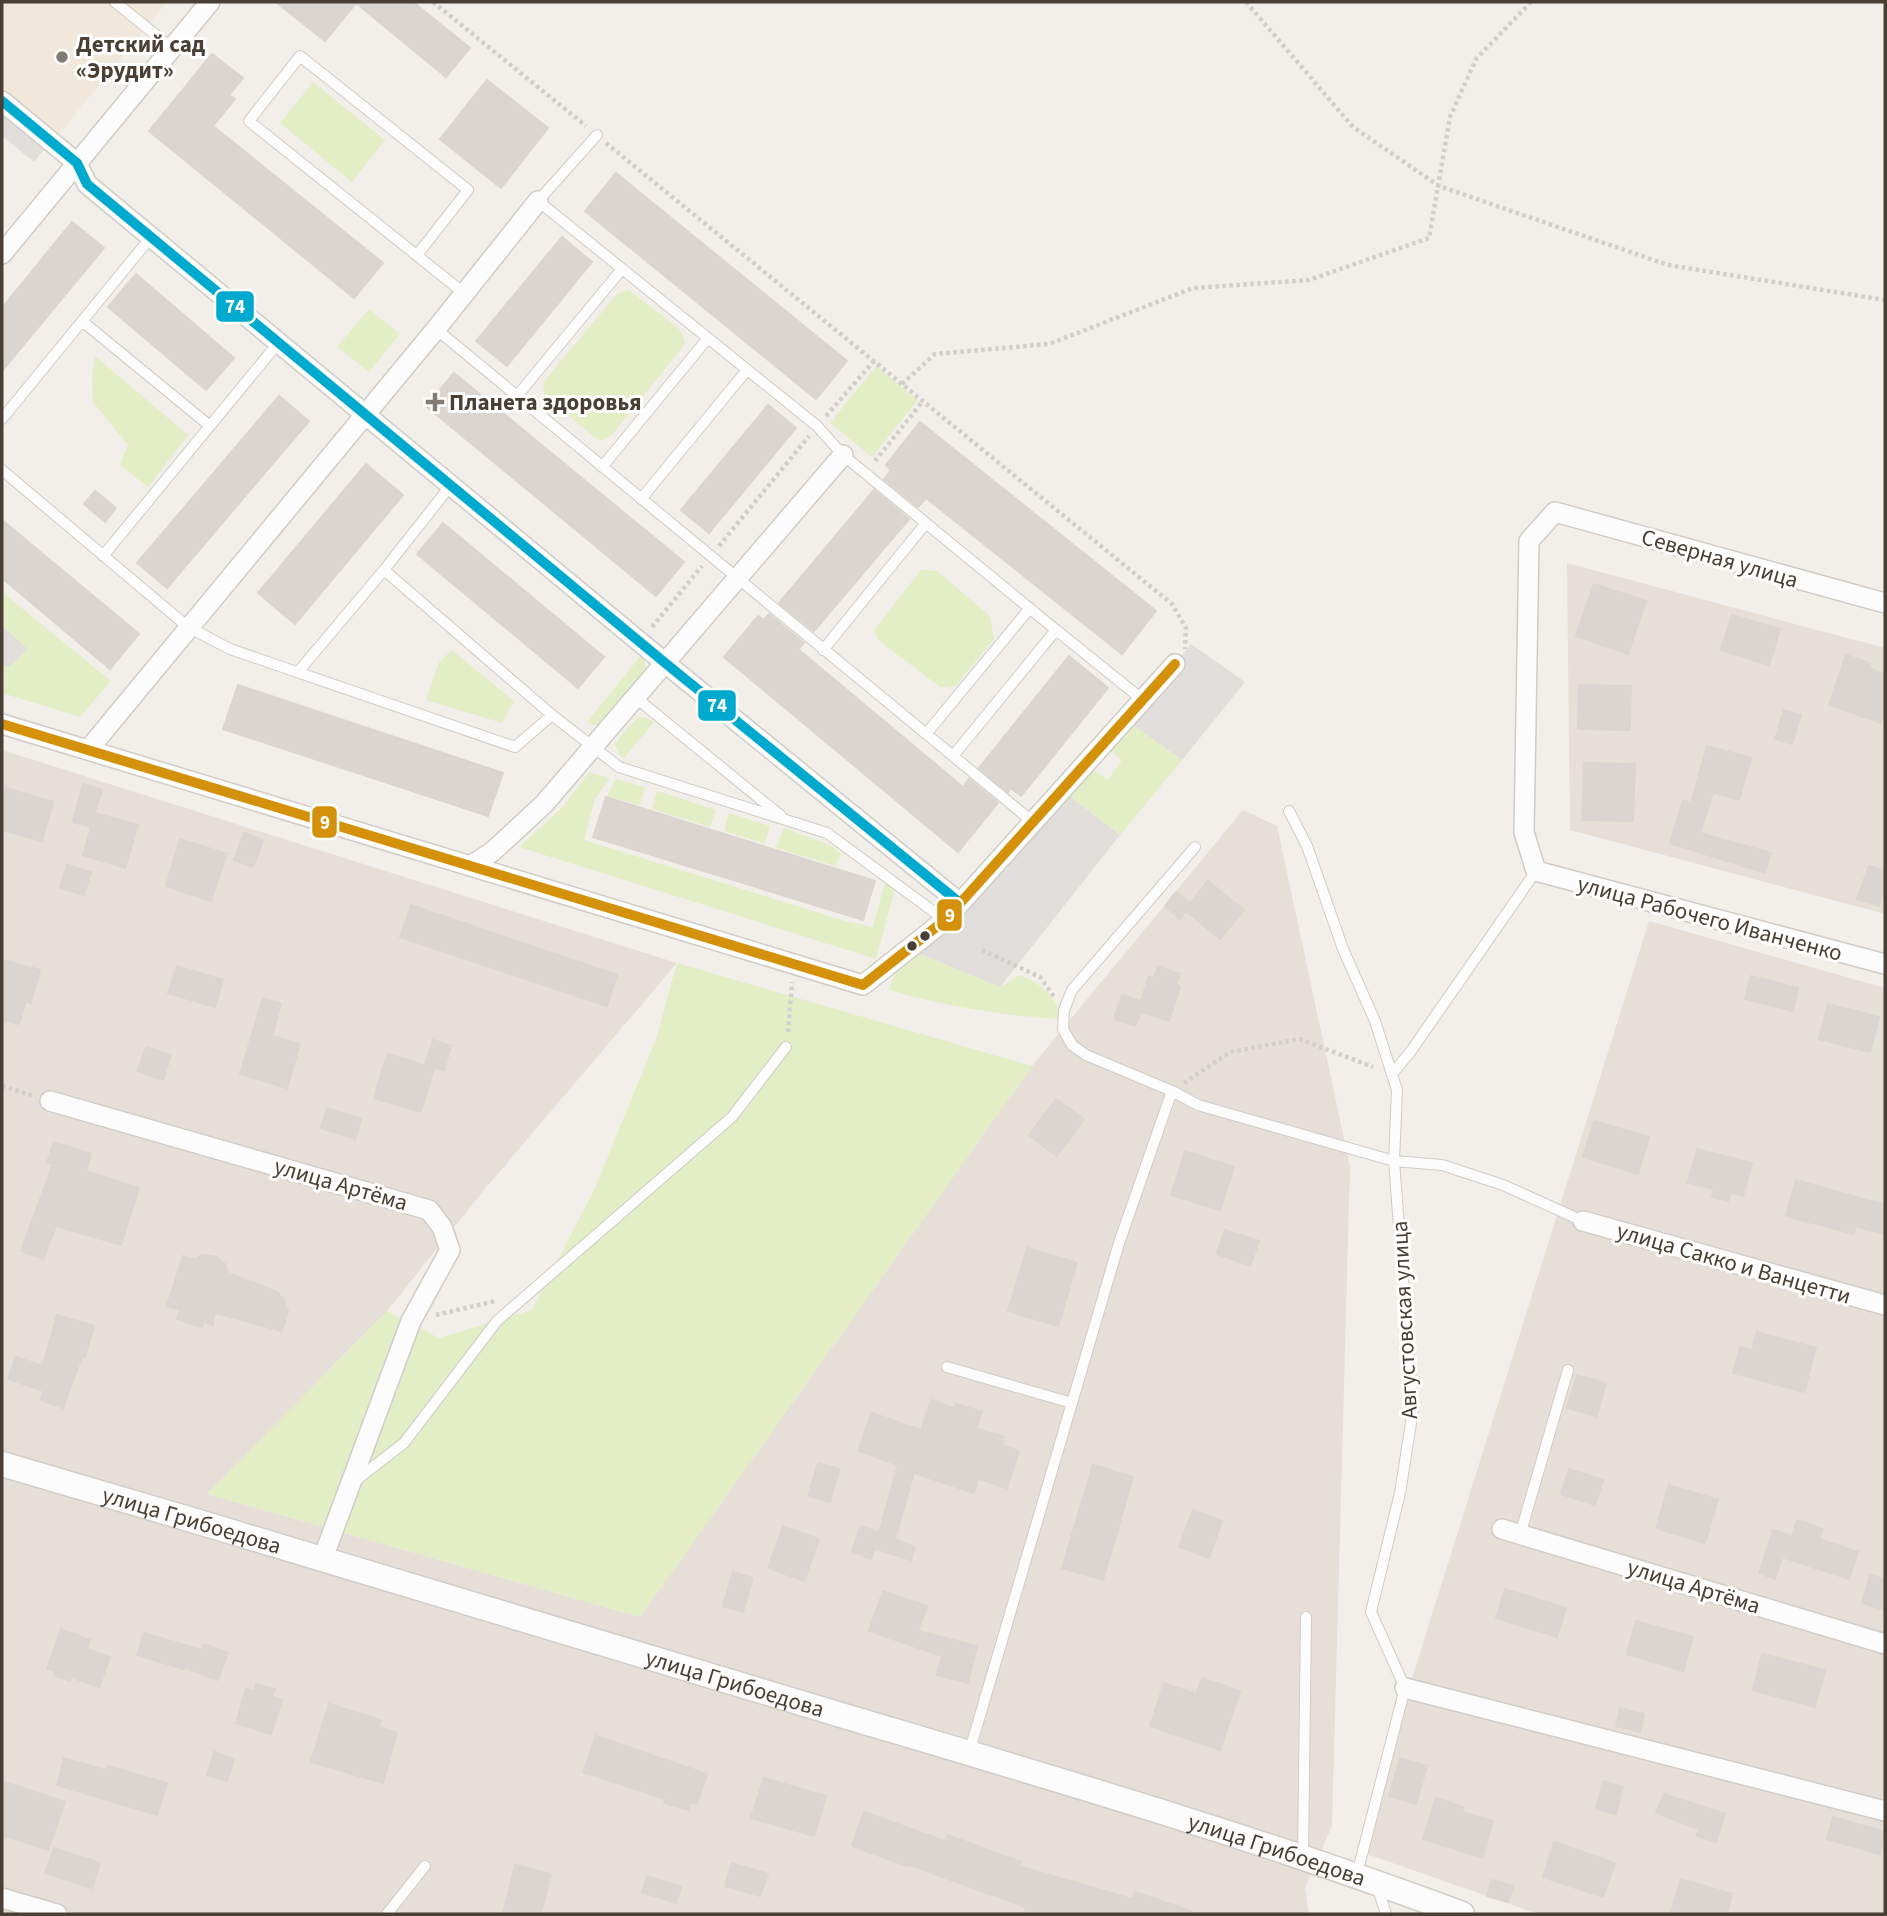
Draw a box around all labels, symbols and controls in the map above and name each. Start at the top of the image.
place label: Детский сад «Эрудит» [76,28,206,87]
marker: Детский сад «Эрудит» [54,49,70,65]
line badge: 74 [215,290,255,323]
text: 74 [225,294,245,321]
place label: Планета здоровья [449,386,642,419]
marker: Планета здоровья [427,394,443,410]
street label: Северная улица [1638,520,1802,597]
line badge: 74 [697,689,737,722]
text: 74 [707,693,727,720]
line badge: 9 [311,805,338,839]
text: 9 [320,810,330,837]
street label: улица Рабочего Иванченко [1574,867,1846,970]
line badge: 9 [936,898,963,932]
text: 9 [945,903,955,930]
unlabelled marker [918,929,932,943]
unlabelled marker [905,939,919,953]
street label: улица Артёма [270,1150,412,1219]
street label: улица Сакко и Ванцетти [1613,1214,1855,1313]
street label: Августовская улица [1383,1220,1426,1420]
street label: улица Грибоедова [98,1478,285,1563]
street label: улица Артёма [1623,1551,1764,1622]
street label: улица Грибоедова [641,1641,828,1726]
street label: улица Грибоедова [1184,1805,1370,1895]

